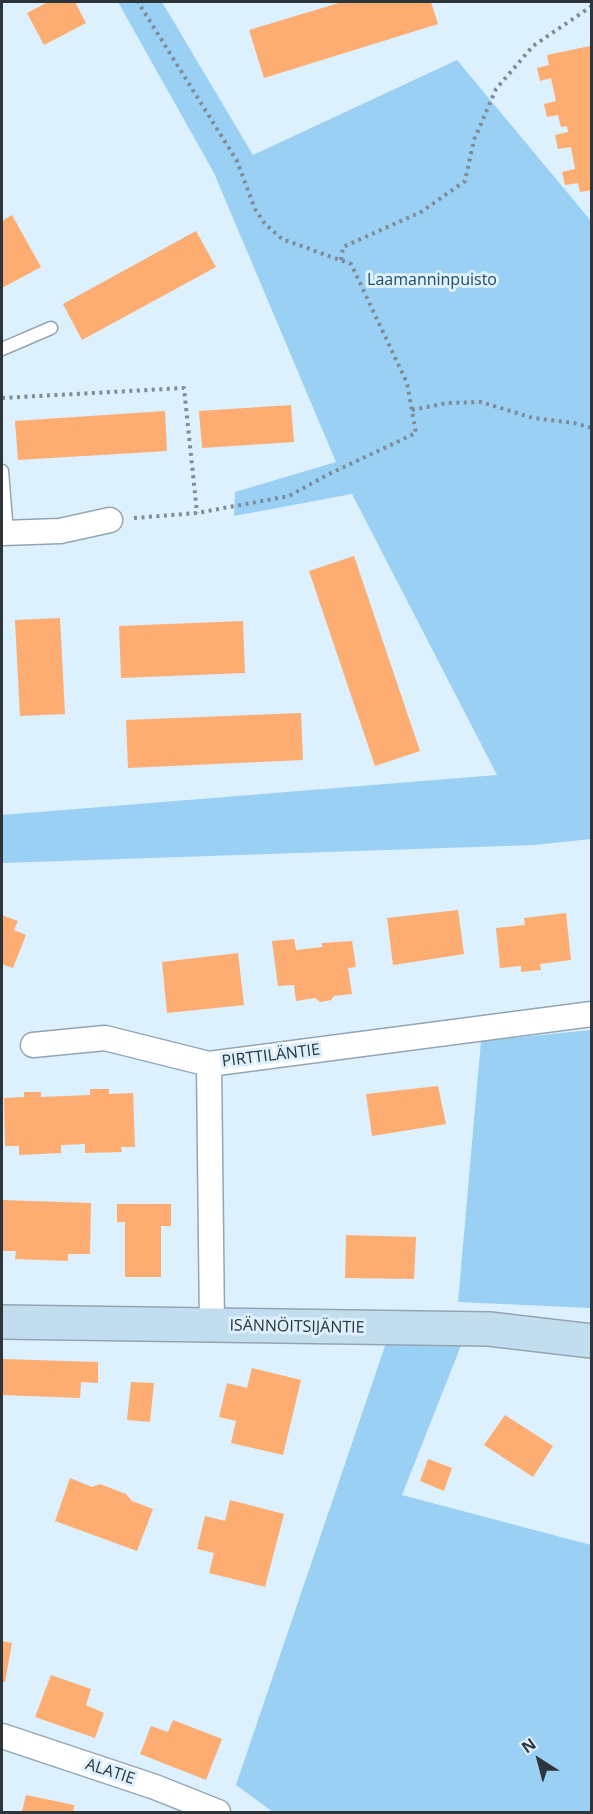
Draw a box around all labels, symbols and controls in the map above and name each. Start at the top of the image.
park label: Laamanninpuisto [367,270,497,290]
street label: PIRTTILÄNTIE [221,1040,321,1072]
street label: ISÄNNÖITSIJÄNTIE [229,1316,365,1338]
north arrow [509,1730,569,1790]
text: N [517,1733,540,1758]
street label: ALATIE [83,1755,137,1789]

